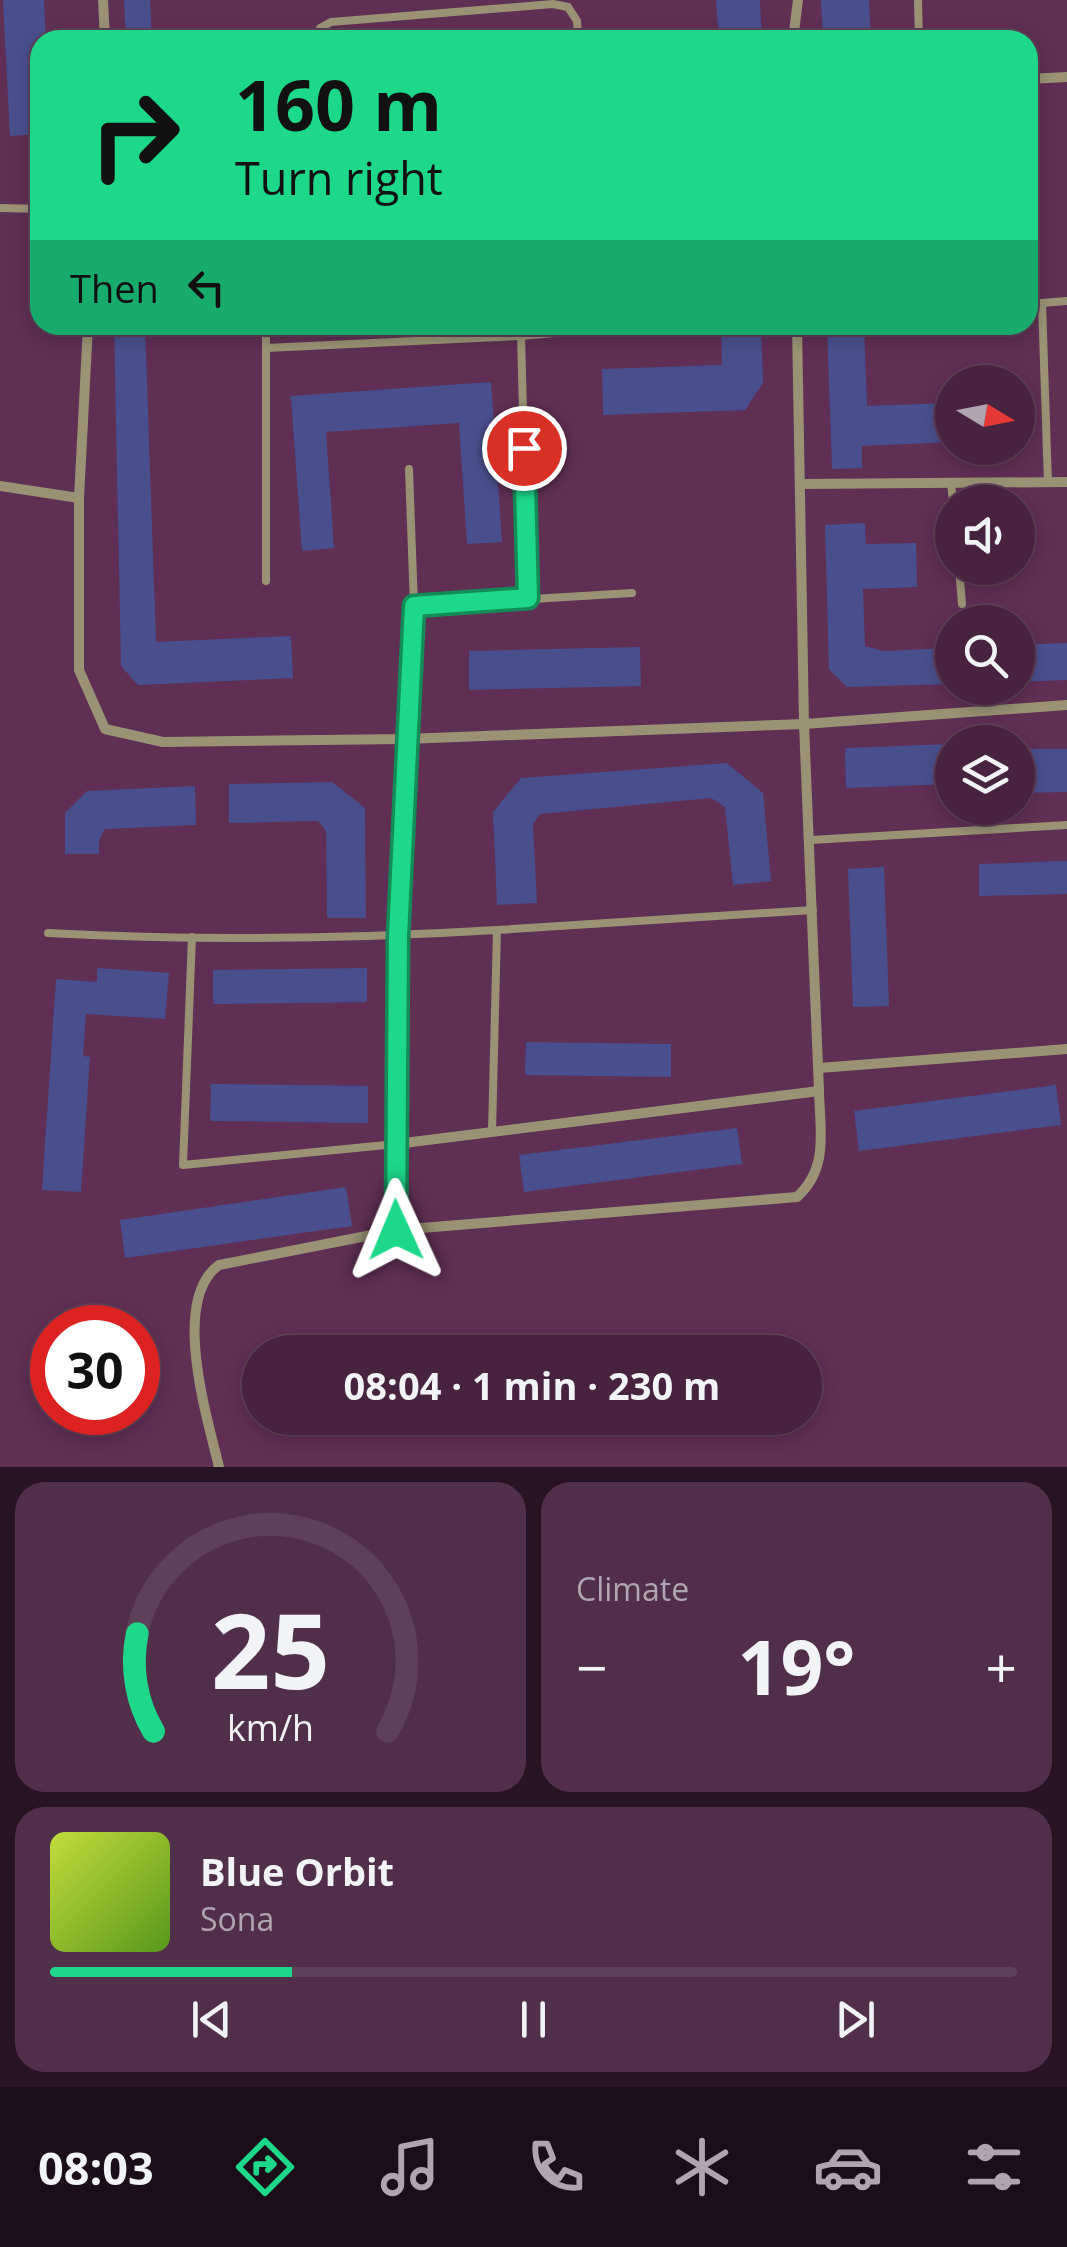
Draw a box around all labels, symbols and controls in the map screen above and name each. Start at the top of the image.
text: 160 m [235,56,442,152]
icon: right [70,70,200,200]
text: Turn right [235,147,443,208]
icon: left [179,260,234,315]
text: Then [70,262,159,314]
north arrow [935,365,1035,465]
map controls [935,365,1035,825]
pin [482,406,567,491]
icon: arrive [497,421,552,476]
button: sound [935,485,1035,585]
button: search [935,605,1035,705]
button: layers [935,725,1035,825]
position arrow [344,1178,448,1282]
speed limit sign: 30 [30,1305,160,1435]
text: 08:04 · 1 min · 230 m [344,1359,720,1411]
text: Climate [576,1567,689,1610]
text: 25 [211,1578,330,1719]
text: 19° [738,1615,855,1717]
text: − [576,1629,607,1704]
text: + [986,1629,1017,1704]
text: km/h [227,1703,314,1751]
text: Blue Orbit [200,1845,394,1897]
text: Sona [200,1897,274,1940]
icon: previous [184,1992,239,2047]
icon: pause [506,1992,561,2047]
icon: next [828,1992,883,2047]
icon: directions [230,2132,300,2202]
icon: music [375,2132,445,2202]
icon: phone [521,2132,591,2202]
icon: climate [667,2132,737,2202]
icon: car [813,2132,883,2202]
icon: filters [959,2132,1029,2202]
text: 08:03 [38,2137,154,2198]

